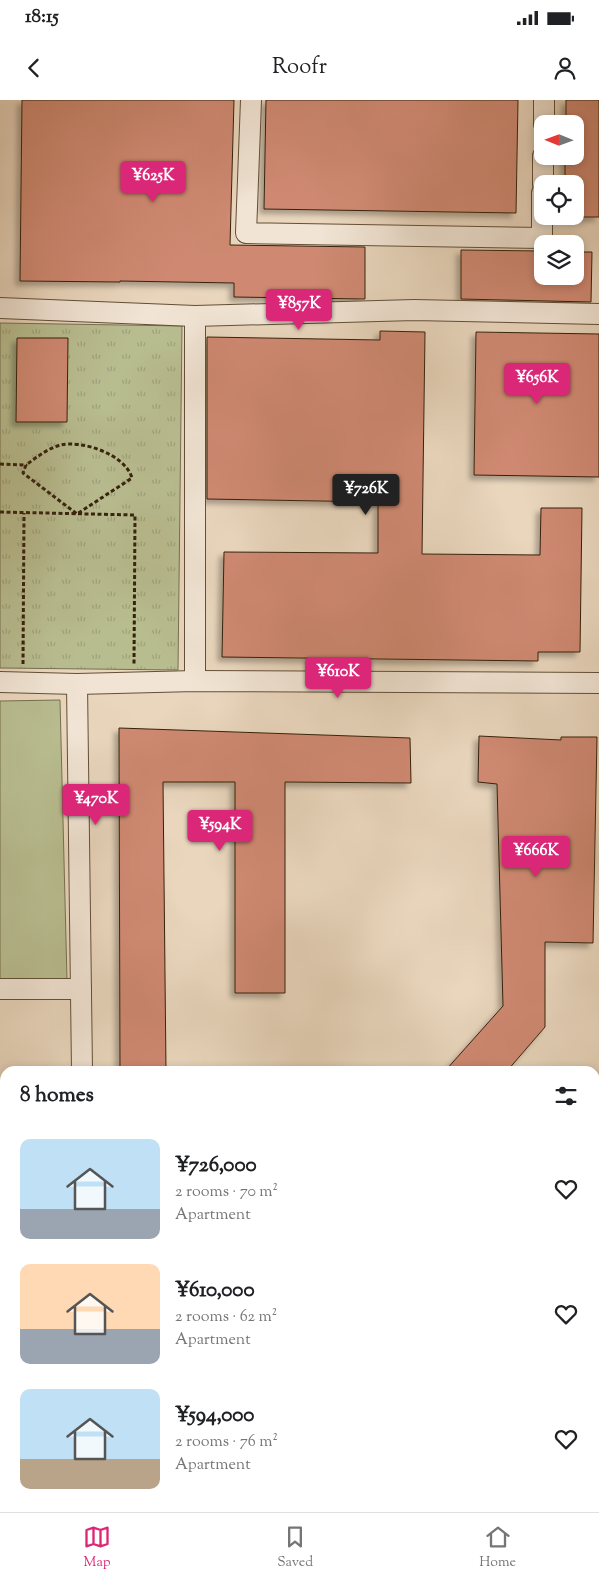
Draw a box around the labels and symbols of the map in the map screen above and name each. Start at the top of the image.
north arrow [534,115,584,165]
pin: ¥625K [118,161,188,203]
pin: ¥857K [264,288,334,331]
pin: ¥656K [502,362,572,405]
pin: ¥726K [331,474,401,516]
pin: ¥610K [303,656,373,699]
pin: ¥470K [61,784,131,826]
pin: ¥594K [185,810,255,852]
pin: ¥666K [501,836,571,878]

